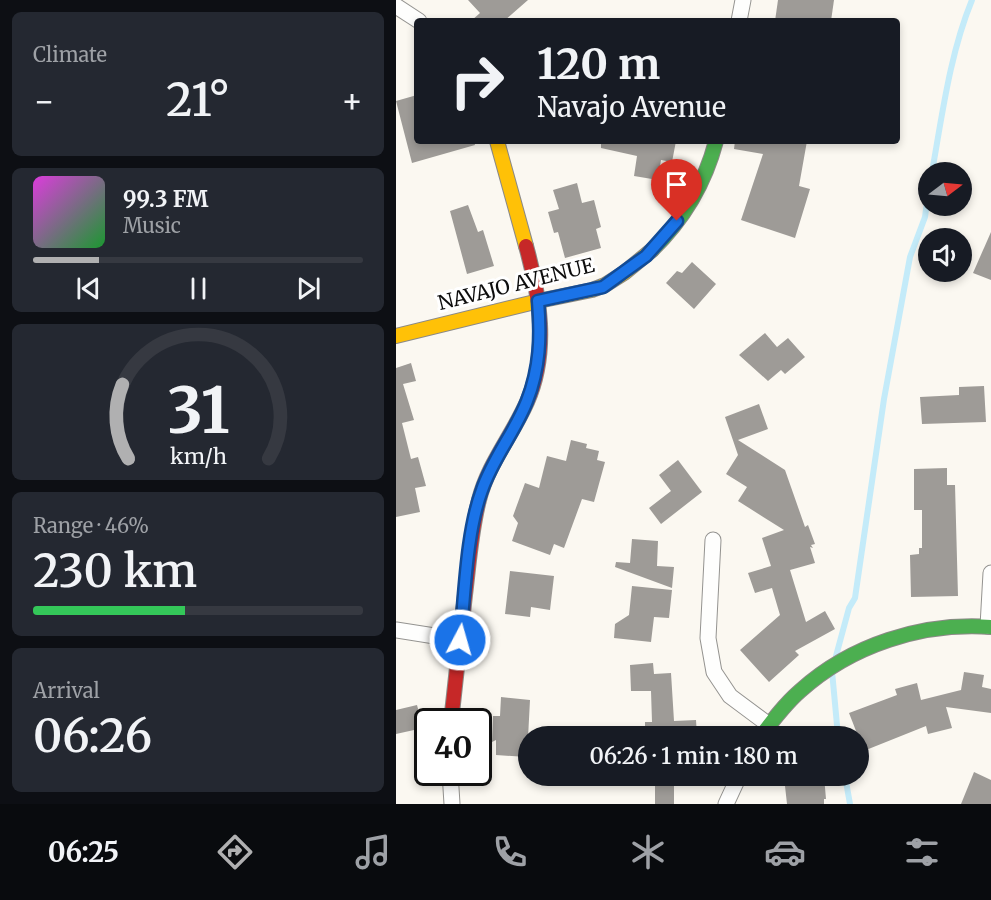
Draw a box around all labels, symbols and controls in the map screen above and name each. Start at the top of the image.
text: 120 m [537,38,660,90]
text: Climate [33,42,107,67]
icon: right [438,42,516,120]
text: 21° [166,72,230,128]
text: − [33,81,55,122]
text: + [341,81,363,122]
text: Navajo Avenue [537,90,726,124]
pin [651,159,702,221]
north arrow [918,162,972,216]
map controls [918,162,972,282]
icon: arrive [660,168,693,201]
text: 99.3 FM [123,185,209,213]
text: Music [123,213,181,238]
button: sound [918,228,972,282]
street label: NAVAJO AVENUE [435,252,597,315]
icon: previous [72,272,105,305]
icon: pause [182,272,215,305]
icon: next [292,272,325,305]
text: 31 [167,372,229,450]
text: km/h [170,443,226,470]
text: Range · 46% [33,513,149,538]
text: 230 km [33,543,197,599]
position arrow [428,608,492,672]
text: Arrival [33,678,100,703]
text: 06:26 [33,708,152,764]
speed limit sign: 40 [414,708,492,786]
text: 06:26 · 1 min · 180 m [589,742,798,770]
icon: directions [214,831,256,873]
icon: music [352,831,394,873]
icon: phone [489,831,531,873]
icon: climate [627,831,669,873]
icon: car [764,831,806,873]
icon: filters [901,831,943,873]
text: 06:25 [48,835,119,869]

